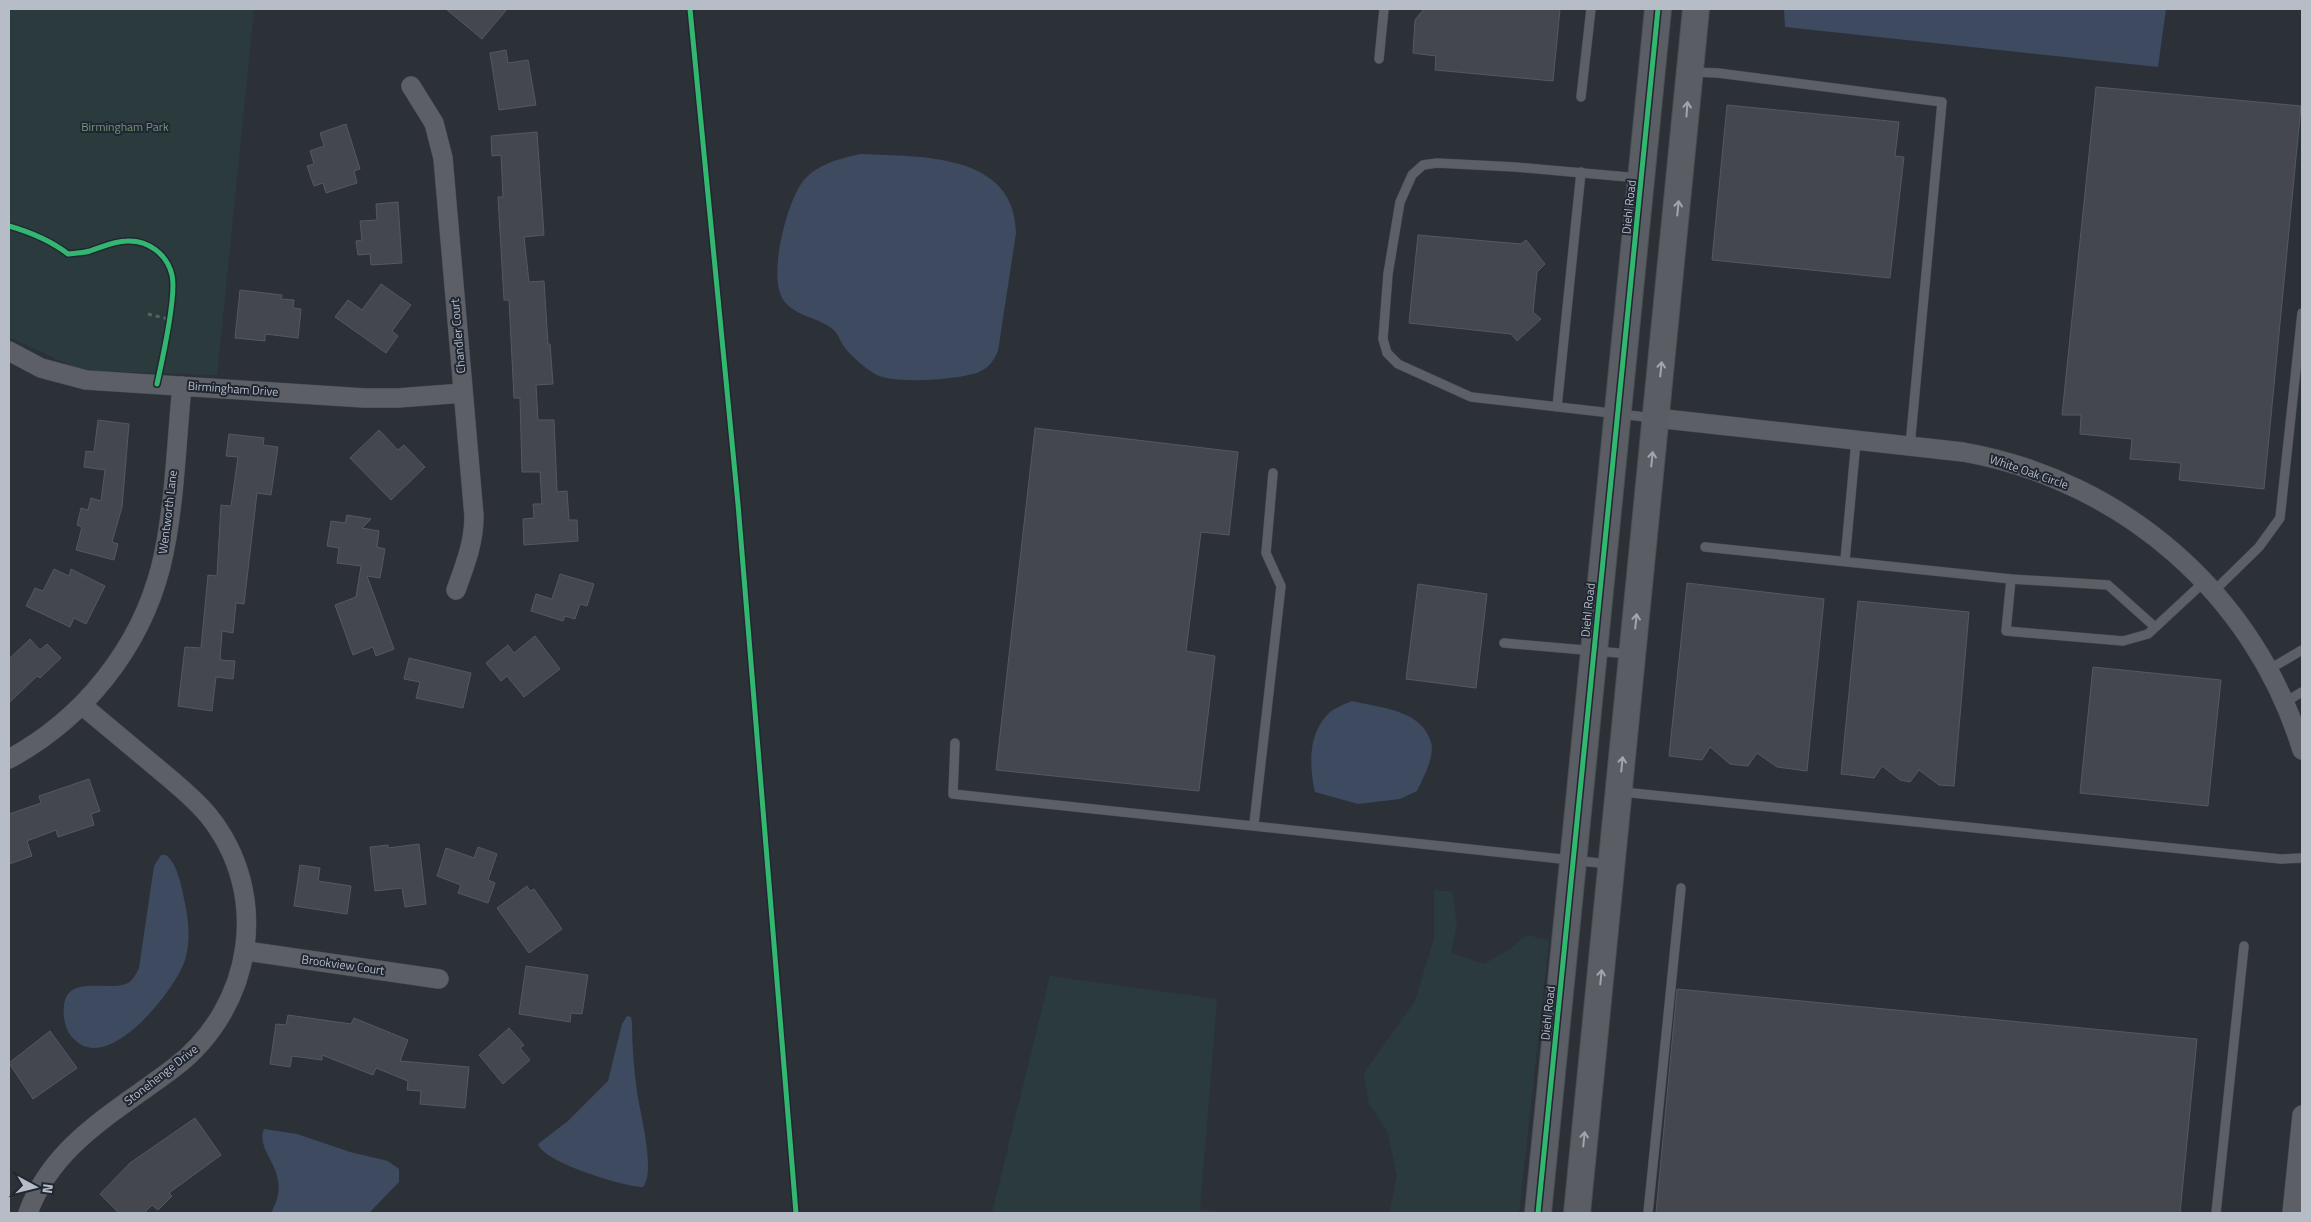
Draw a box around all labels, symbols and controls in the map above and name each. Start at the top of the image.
one-way arrow [1682,101,1691,117]
park label: Birmingham Park [81,117,169,136]
street label: Diehl Road [1616,179,1641,235]
one-way arrow [1673,200,1683,216]
street label: Chandler Court [445,297,470,374]
one-way arrow [1656,362,1666,378]
street label: Birmingham Drive [187,376,279,401]
street label: White Oak Circle [1987,449,2071,494]
one-way arrow [1647,451,1657,467]
street label: Wentworth Lane [153,469,182,555]
street label: Diehl Road [1575,582,1600,638]
one-way arrow [1631,613,1641,629]
one-way arrow [1617,756,1627,772]
street label: Brookview Court [300,949,387,980]
one-way arrow [1596,969,1605,985]
street label: Diehl Road [1535,985,1560,1041]
street label: Stonehenge Drive [120,1040,202,1110]
one-way arrow [1580,1131,1589,1147]
north arrow [10,1162,60,1212]
text: N [37,1183,59,1195]

